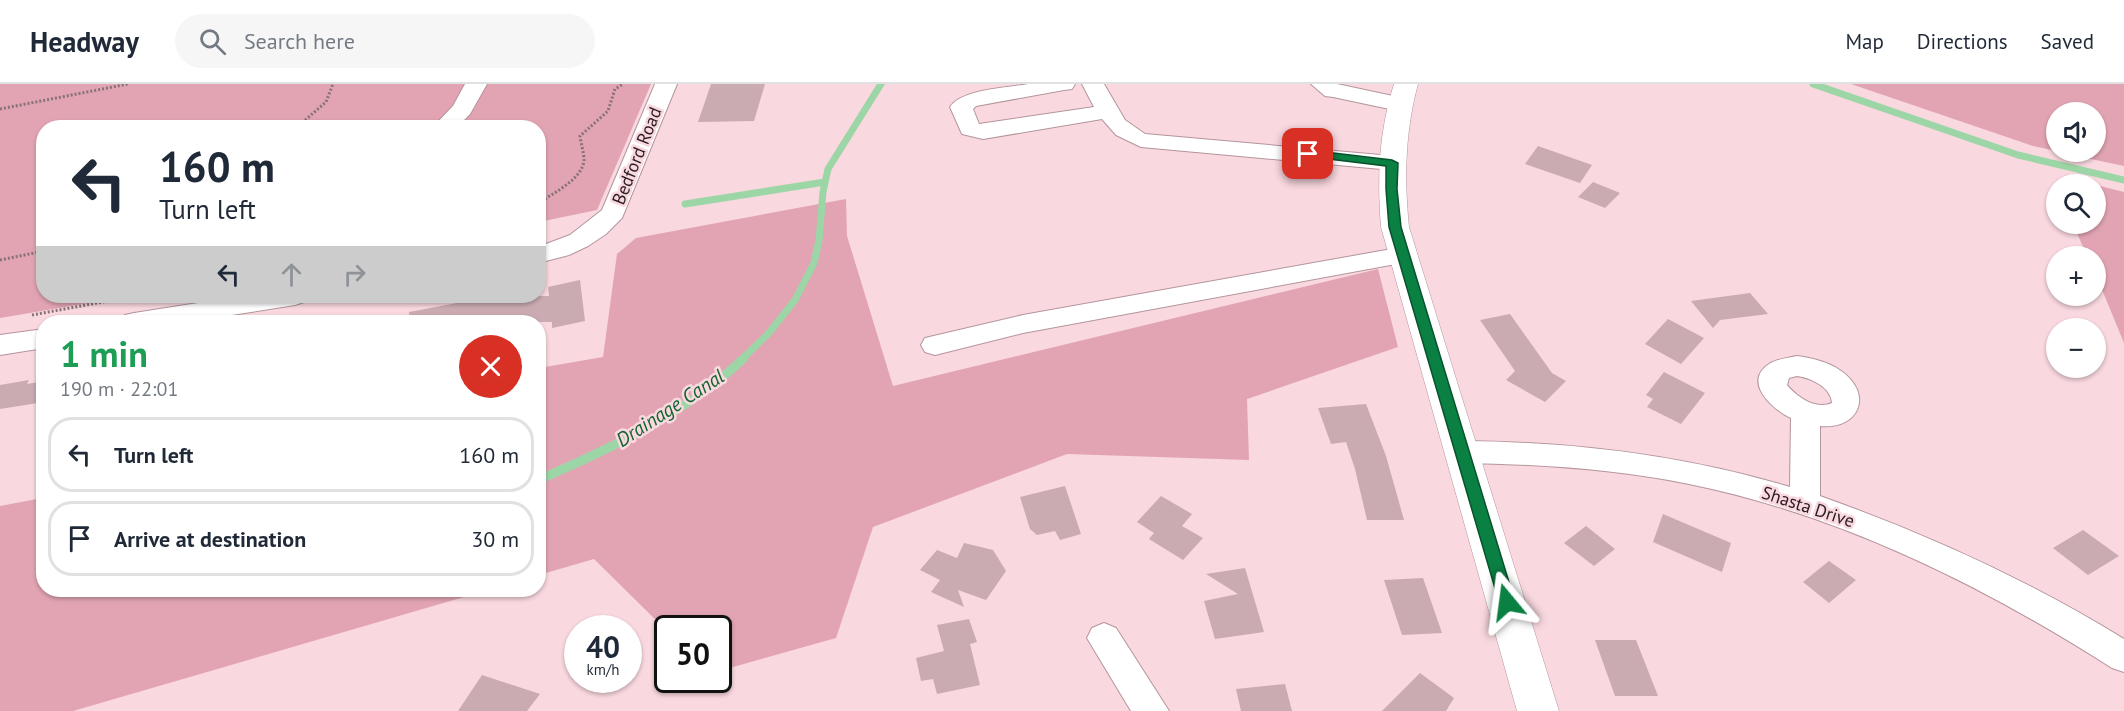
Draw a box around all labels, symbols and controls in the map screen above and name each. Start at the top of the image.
search box [175,14,595,68]
text: Headway [30,23,139,60]
icon: search [196,25,229,58]
text: Search here [244,27,355,55]
text: Map [1845,28,1884,55]
text: Directions [1917,28,2008,55]
text: Saved [2041,28,2094,55]
map controls [2046,102,2106,378]
button: sound [2046,102,2106,162]
street label: Bedford Road [607,104,667,208]
pin [1282,128,1333,179]
icon: arrive [1291,137,1324,170]
text: 160 m [159,139,275,194]
icon: left [60,144,138,222]
button: search [2046,174,2106,234]
text: Turn left [159,192,256,226]
button: + [2046,246,2106,306]
icon: left [212,258,245,291]
icon: ahead [275,258,308,291]
icon: right [338,258,371,291]
button: − [2046,318,2106,378]
text: 1 min [60,330,148,377]
button: close [459,335,522,398]
water label: Drainage Canal [611,363,730,453]
text: 190 m · 22:01 [60,376,178,402]
icon: left [63,438,96,471]
text: Turn left [114,441,194,469]
text: 160 m [459,441,519,469]
street label: Shasta Drive [1759,481,1857,532]
icon: arrive [63,522,96,555]
text: Arrive at destination [114,525,306,553]
text: 30 m [471,525,519,553]
position arrow [1475,570,1539,634]
speed limit sign: 50 [654,615,732,693]
text: 40 [586,627,620,666]
text: km/h [587,660,619,679]

